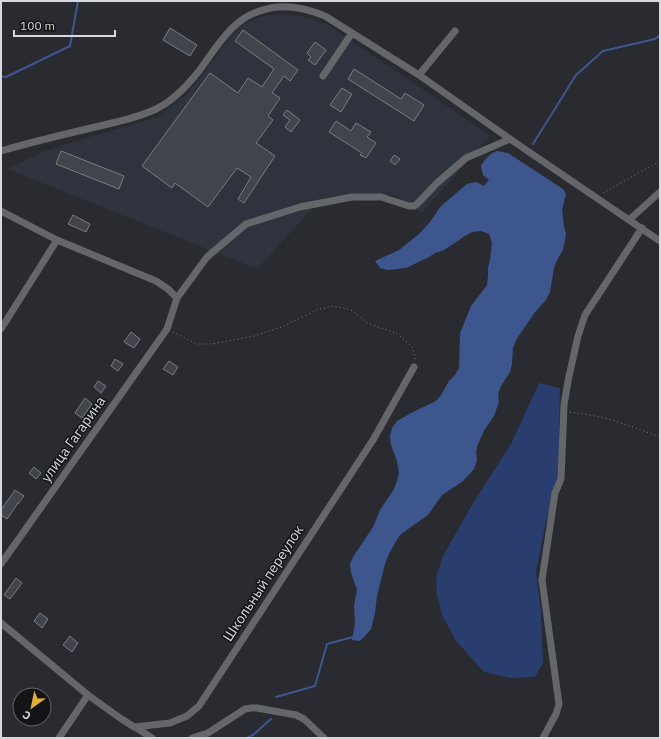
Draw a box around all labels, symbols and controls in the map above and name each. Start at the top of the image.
scale bar [14,12,115,38]
text: 100 m [20,18,55,33]
street label: улица Гагарина [37,392,110,485]
street label: Школьный переулок [219,521,308,645]
north arrow [12,687,52,727]
text: С [20,708,33,723]

